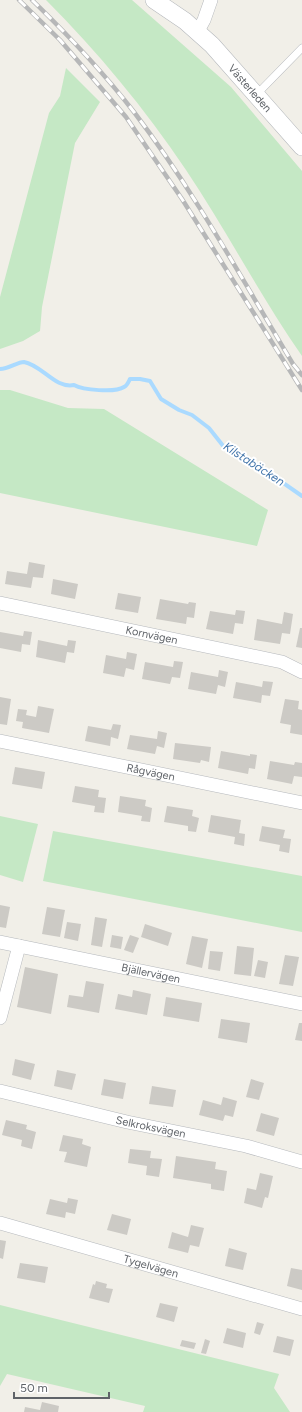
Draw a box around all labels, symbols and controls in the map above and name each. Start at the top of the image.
street label: Västerleden [225,62,274,115]
water label: Kilstabäcken [221,439,287,489]
street label: Kornvägen [124,623,179,647]
street label: Rågvägen [125,761,176,784]
street label: Bjällervägen [120,961,181,986]
street label: Selkroksvägen [114,1113,187,1141]
street label: Tygelvägen [122,1252,180,1280]
scale bar [14,1374,109,1400]
text: 50 m [20,1381,48,1395]

